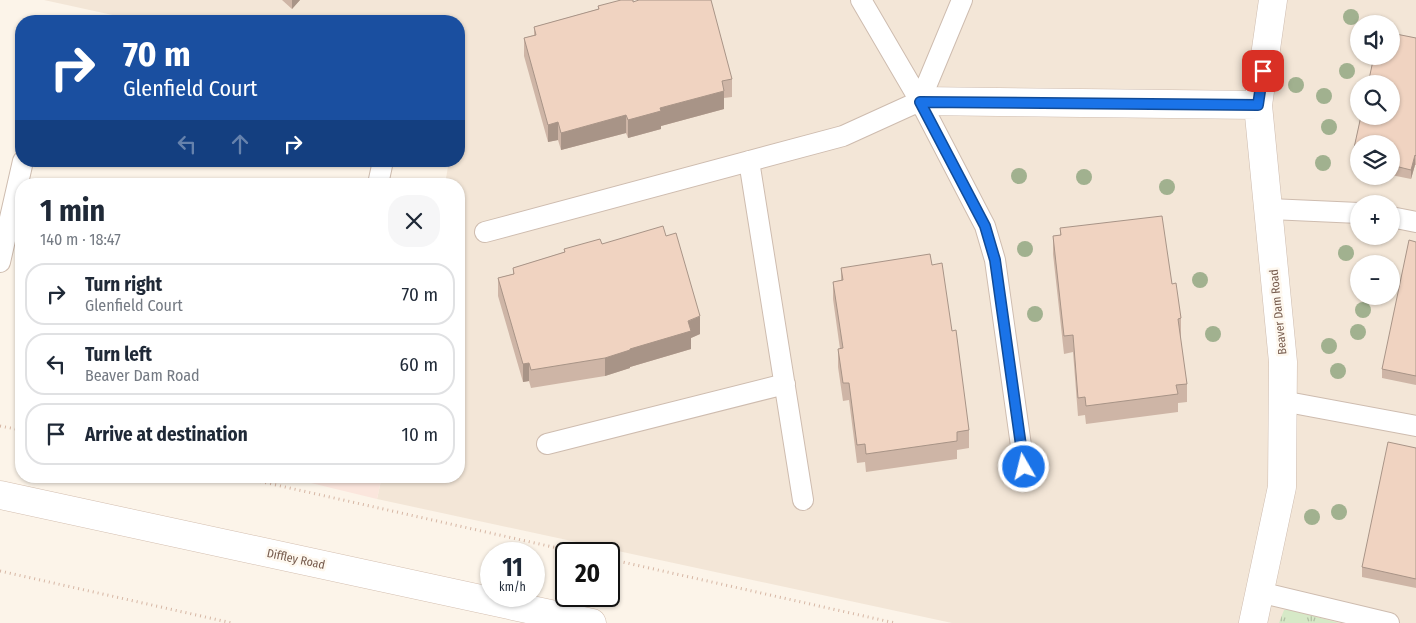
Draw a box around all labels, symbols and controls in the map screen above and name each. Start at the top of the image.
map controls [1350,15,1400,305]
button: sound [1350,15,1400,65]
text: 70 m [123,33,191,75]
icon: right [40,35,105,100]
pin [1242,50,1284,92]
icon: arrive [1249,57,1277,85]
text: Glenfield Court [123,75,258,102]
button: search [1350,75,1400,125]
icon: left [173,130,201,158]
icon: ahead [226,130,254,158]
icon: right [279,130,307,158]
button: layers [1350,135,1400,185]
text: 1 min [40,193,105,229]
button: close [388,195,440,247]
button: + [1350,195,1400,245]
text: 140 m · 18:47 [40,230,121,249]
button: − [1350,255,1400,305]
street label: Beaver Dam Road [1267,269,1289,355]
text: Turn right [85,273,162,296]
icon: right [42,280,70,308]
text: 70 m [402,283,438,306]
text: Glenfield Court [85,296,183,315]
text: Turn left [85,343,152,366]
icon: left [42,350,70,378]
text: 60 m [400,353,438,376]
text: Beaver Dam Road [85,366,200,385]
icon: arrive [42,420,70,448]
text: Arrive at destination [85,423,248,446]
text: 10 m [402,423,438,446]
position arrow [997,440,1049,492]
speed limit sign: 20 [555,542,620,607]
street label: Diffley Road [266,546,326,572]
text: 11 [502,553,523,583]
text: km/h [499,580,526,594]

